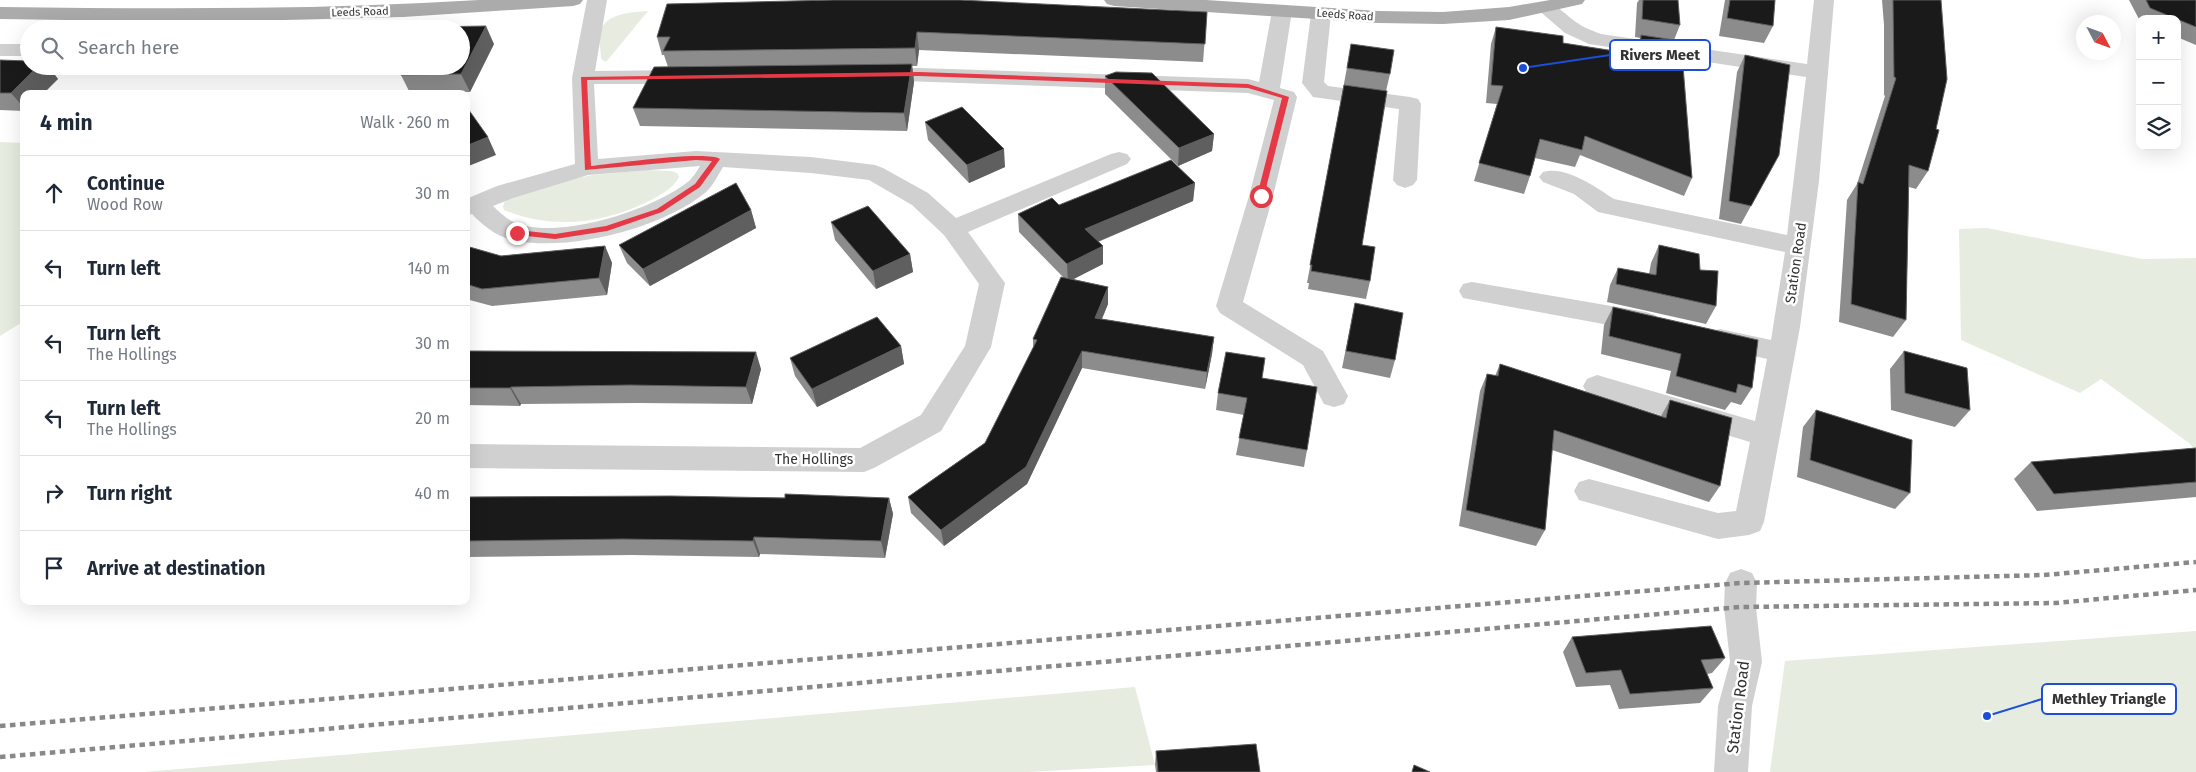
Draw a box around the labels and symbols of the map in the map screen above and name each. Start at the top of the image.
street label: Leeds Road [331,5,389,19]
street label: Leeds Road [1316,7,1374,23]
north arrow [2076,15,2121,60]
callout: Rivers Meet [1610,40,1710,70]
text: Rivers Meet [1620,46,1700,64]
route start [1250,185,1273,208]
street label: Station Road [1782,221,1810,305]
route end [506,222,529,245]
street label: The Hollings [775,451,854,468]
street label: Station Road [1723,660,1753,754]
callout: Methley Triangle [2042,684,2176,714]
text: Methley Triangle [2052,690,2166,708]

